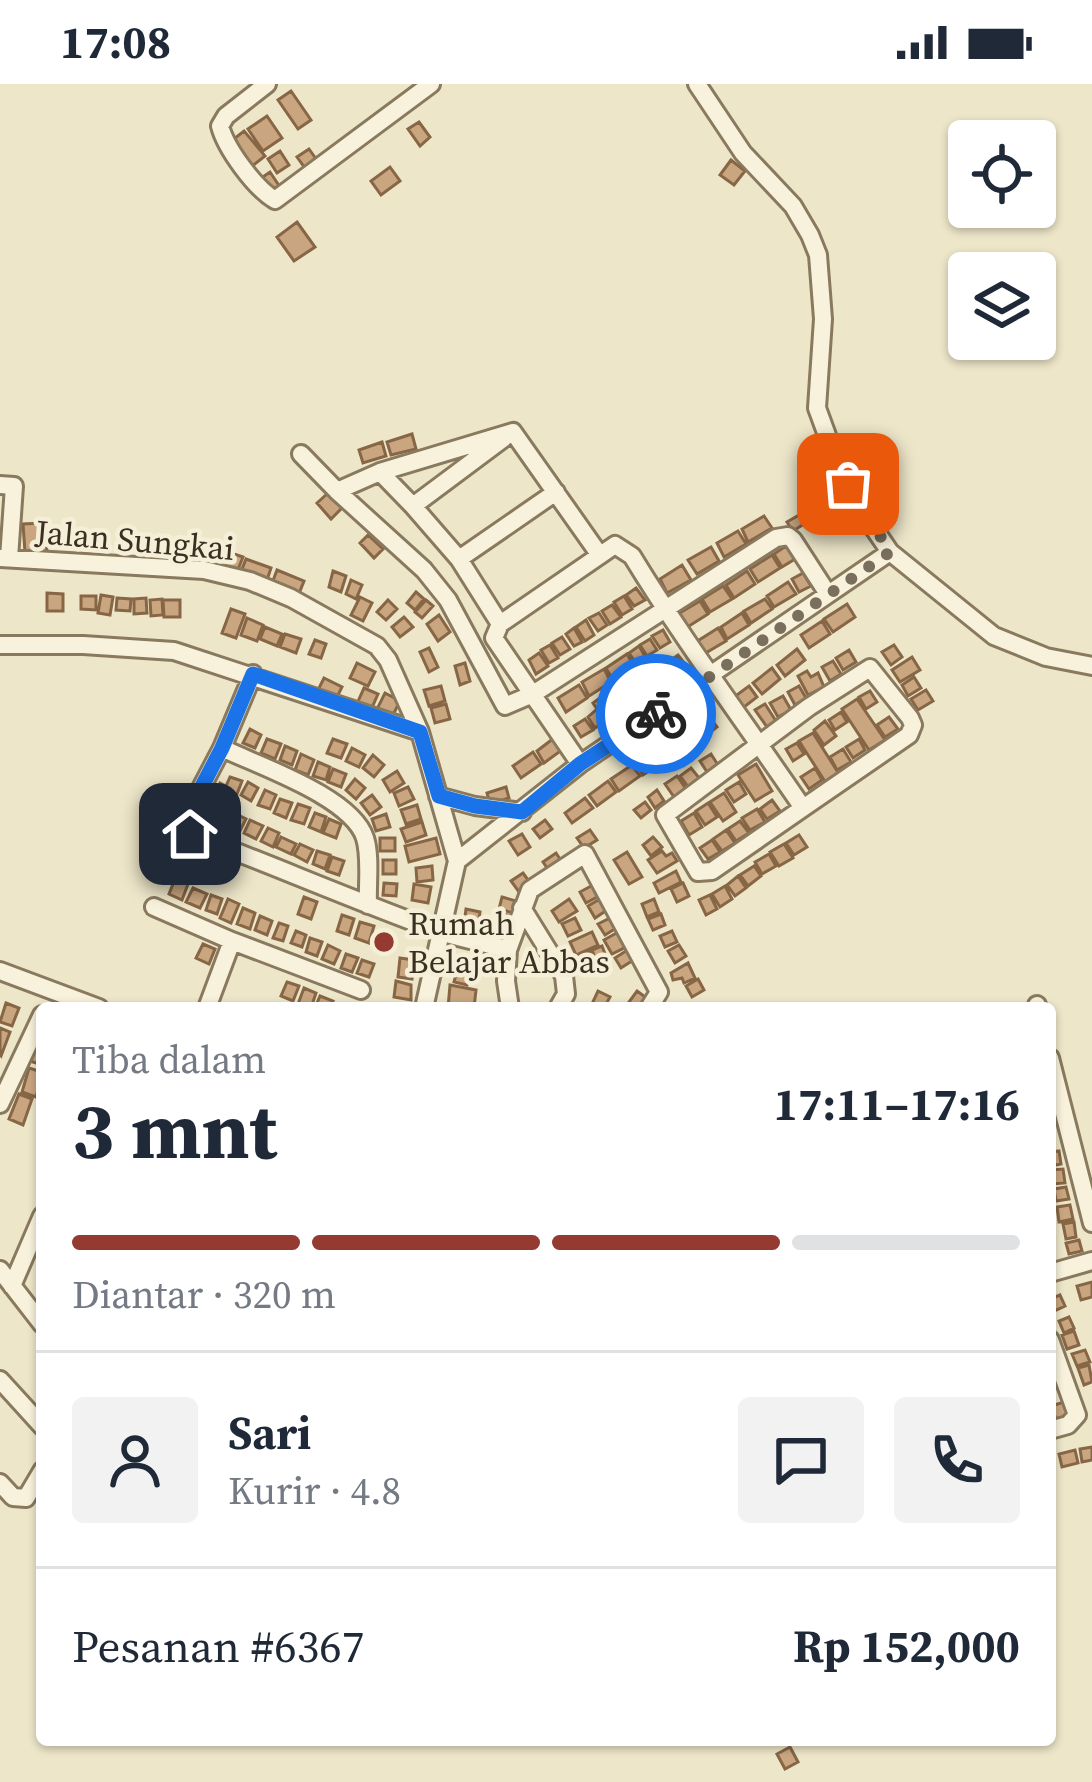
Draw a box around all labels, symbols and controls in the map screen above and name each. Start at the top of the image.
text: 17:08 [60,11,171,73]
map controls [948,120,1056,360]
button: locate [948,120,1056,228]
button: layers [948,252,1056,360]
pin [797,433,899,535]
icon: bag [815,451,881,517]
street label: Jalan Sungkai [33,509,236,571]
courier [596,654,716,774]
icon: bike [623,681,689,747]
pin [139,783,241,885]
icon: home [157,801,223,867]
place label: Rumah Belajar Abbas [408,901,610,984]
marker: Rumah Belajar Abbas [371,929,397,955]
text: Tiba dalam [72,1033,266,1086]
text: 17:11–17:16 [774,1073,1020,1135]
text: 3 mnt [72,1077,277,1184]
text: Diantar · 320 m [72,1268,336,1321]
button: person [72,1397,198,1523]
button: chat [738,1397,864,1523]
button: phone [894,1397,1020,1523]
text: Sari [228,1402,311,1464]
text: Kurir · 4.8 [228,1464,401,1517]
text: Pesanan #6367 [72,1615,364,1677]
text: Rp 152,000 [793,1615,1020,1677]

